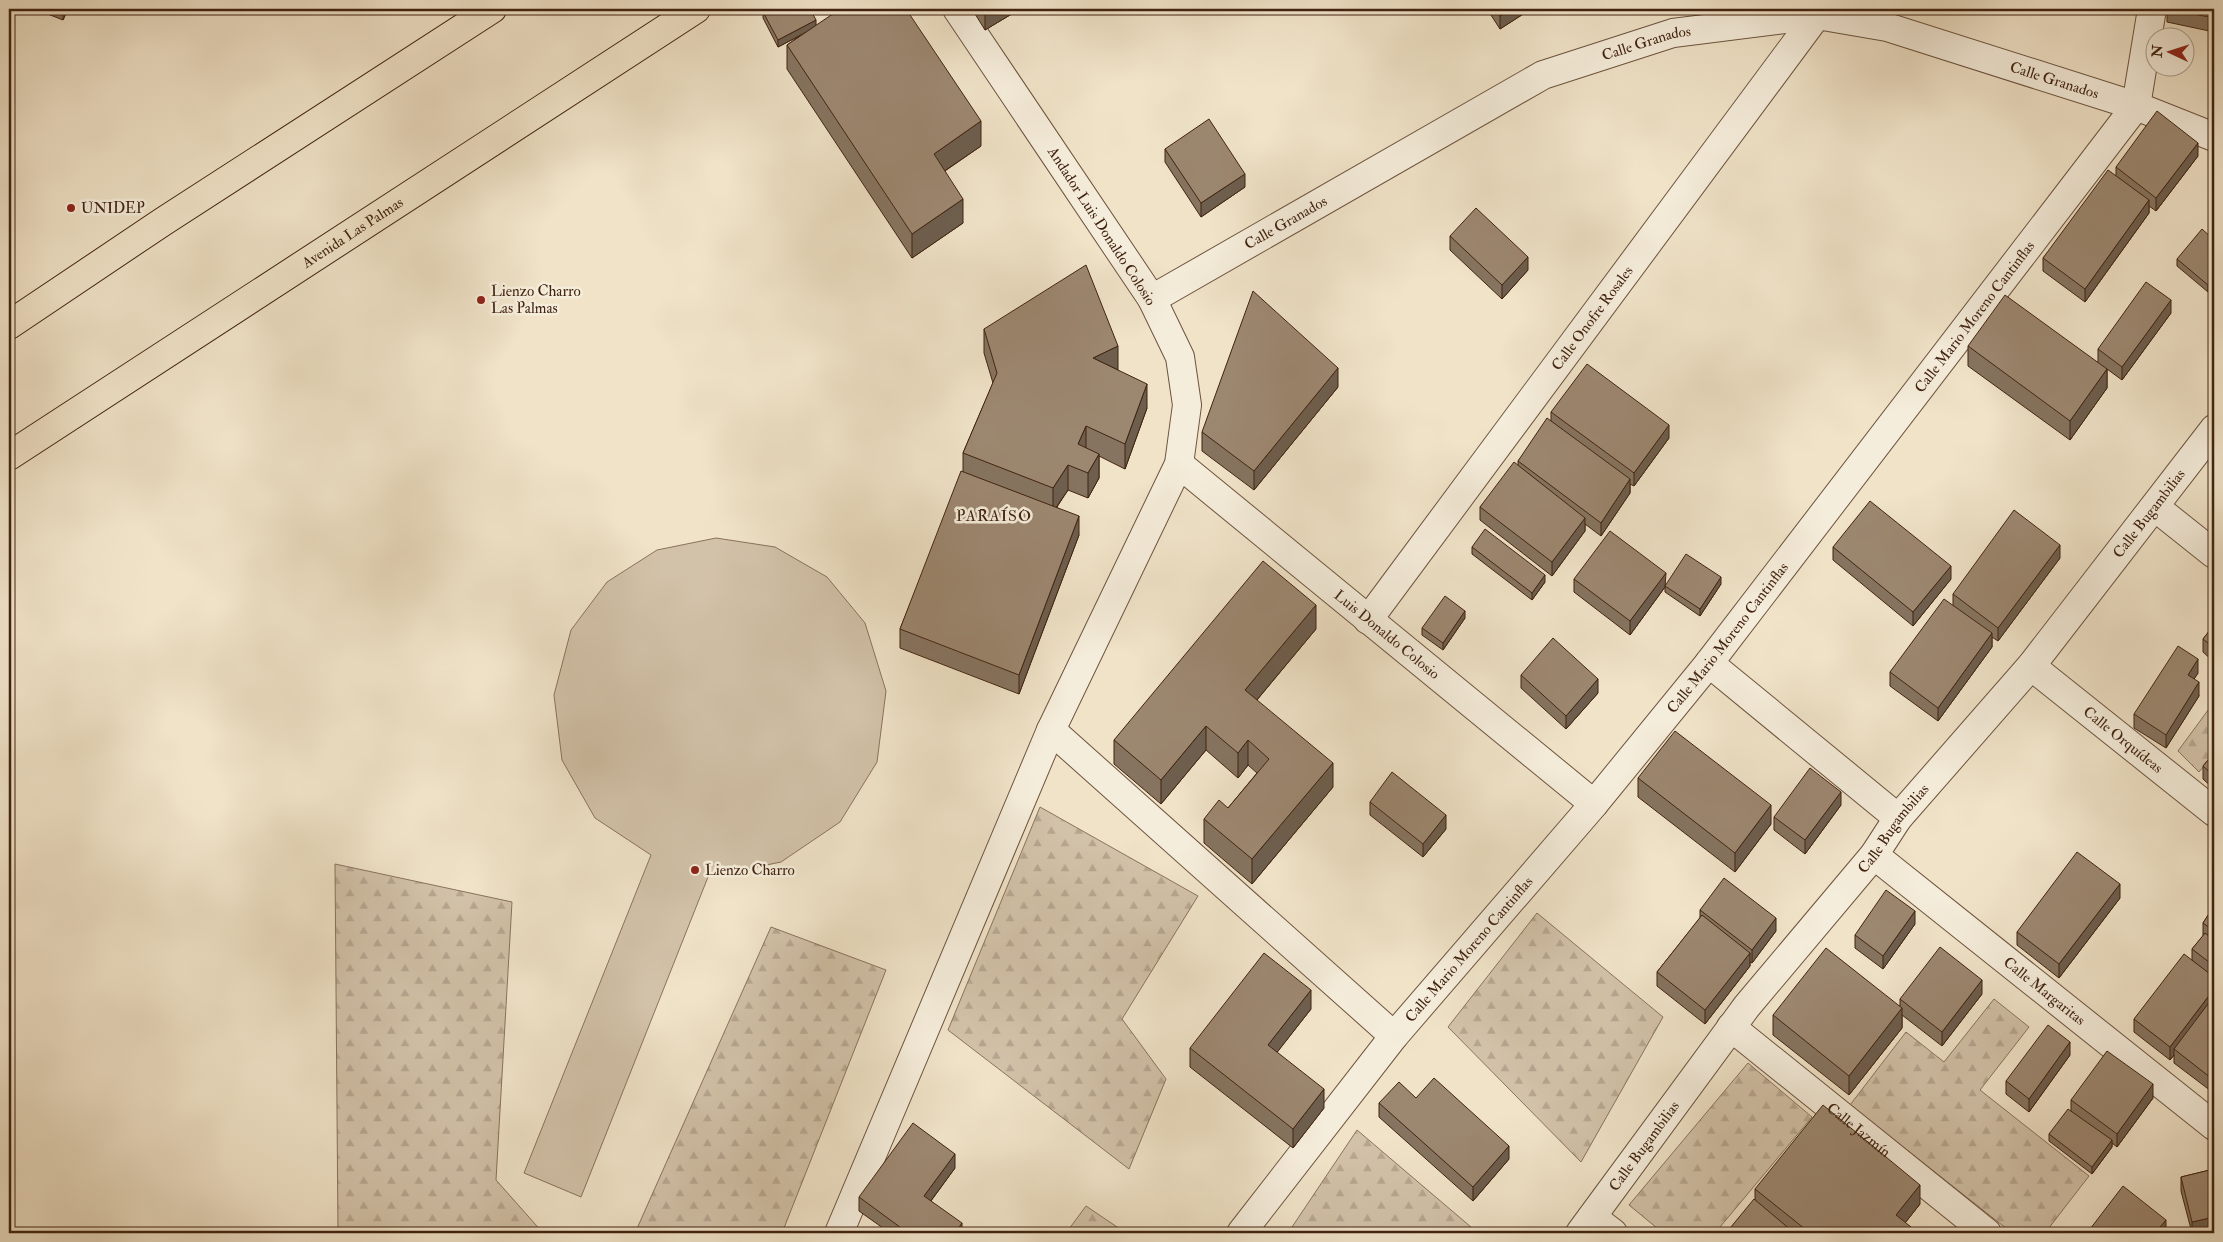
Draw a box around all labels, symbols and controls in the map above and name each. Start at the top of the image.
street label: Calle Granados [1599,22,1692,65]
north arrow [2146,28,2196,78]
text: N [2149,44,2166,59]
street label: Calle Granados [2007,58,2101,104]
street label: Andador Luis Donaldo Colosio [1043,143,1160,309]
street label: Calle Granados [1241,192,1331,254]
street label: Avenida Las Palmas [298,193,407,273]
place label: UNIDEP [81,199,145,218]
marker: UNIDEP [65,202,77,214]
street label: Calle Mario Moreno Cantinflas [1911,237,2039,397]
street label: Calle Onofre Rosales [1547,262,1638,374]
place label: Lienzo Charro Las Palmas [491,282,581,318]
marker: Lienzo Charro Las Palmas [475,294,487,306]
street label: Calle Bugambilias [2109,465,2190,562]
district label: PARAÍSO [956,506,1032,526]
street label: Calle Mario Moreno Cantinflas [1663,559,1793,717]
street label: Luis Donaldo Colosio [1330,586,1444,684]
street label: Calle Orquídeas [2079,702,2167,778]
street label: Calle Bugambilias [1854,780,1934,877]
place label: Lienzo Charro [705,861,795,880]
marker: Lienzo Charro [689,864,701,876]
street label: Calle Mario Moreno Cantinflas [1401,873,1537,1026]
street label: Calle Margaritas [1999,953,2089,1030]
street label: Calle Bugambilias [1605,1097,1684,1195]
street label: Calle Jazmín [1823,1099,1895,1162]

